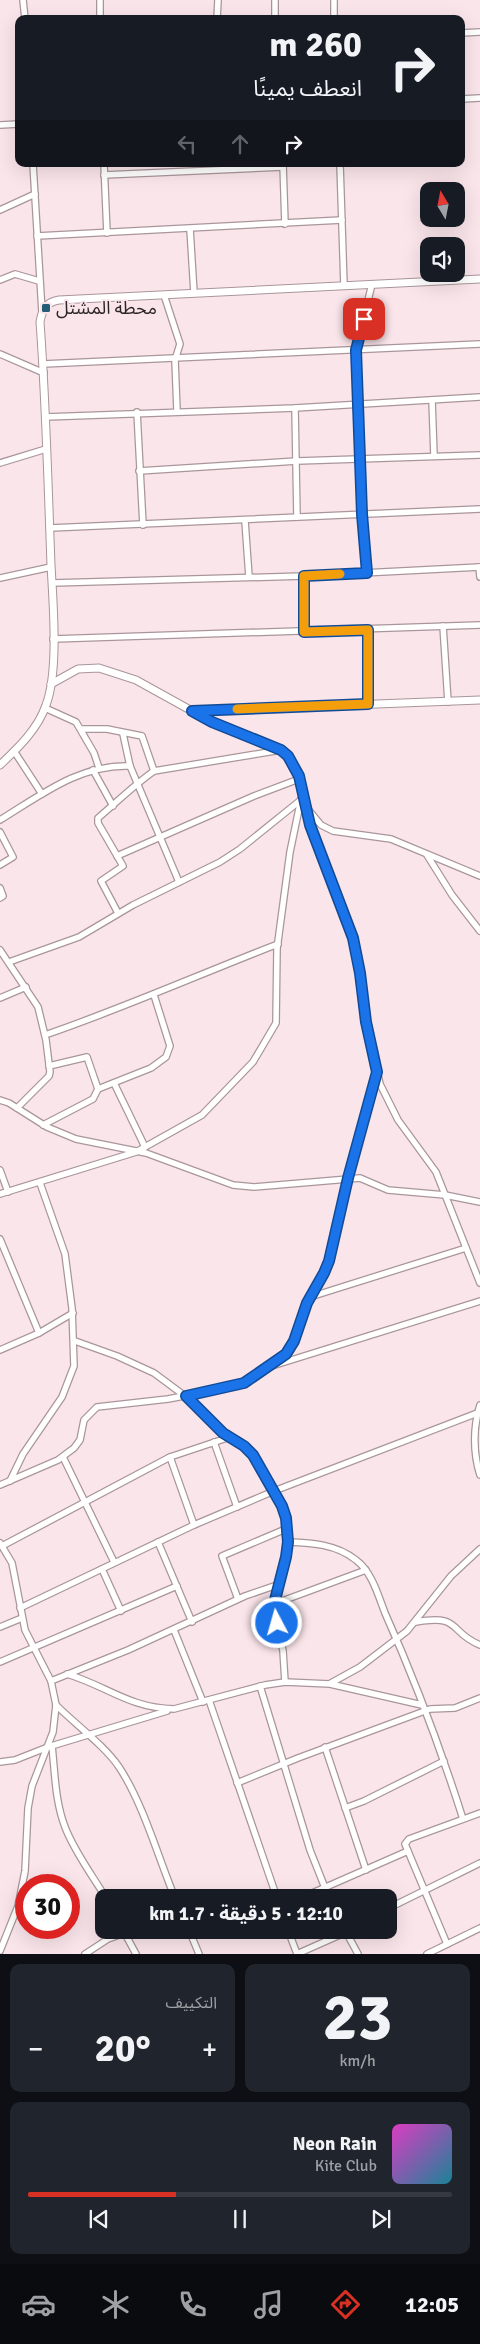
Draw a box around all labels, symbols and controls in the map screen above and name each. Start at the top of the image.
text: 260 m [269,23,362,66]
icon: right [380,35,445,100]
text: انعطف يمينًا [253,75,362,102]
icon: left [173,130,201,158]
icon: ahead [226,130,254,158]
icon: right [279,130,307,158]
north arrow [420,182,465,228]
map controls [420,182,465,282]
button: sound [420,237,465,282]
place label: محطة المشتل [56,297,157,319]
pin [343,298,385,340]
marker: محطة المشتل [40,302,52,314]
icon: arrive [350,305,378,333]
position arrow [250,1596,302,1648]
speed limit sign: 30 [15,1874,80,1939]
text: 12:10 · 5 دقيقة · 1.7 km [149,1902,343,1926]
text: 23 [322,1978,393,2058]
text: التكييف [165,1993,217,2013]
text: 20° [94,2025,151,2072]
text: − [28,2032,43,2066]
text: + [202,2032,217,2066]
text: km/h [339,2051,376,2071]
text: Neon Rain [292,2132,377,2156]
text: Kite Club [315,2156,377,2176]
icon: previous [85,2205,113,2233]
icon: pause [226,2205,254,2233]
icon: next [367,2205,395,2233]
icon: car [21,2287,56,2322]
icon: climate [98,2287,133,2322]
icon: phone [175,2287,210,2322]
icon: music [251,2287,286,2322]
icon: directions [328,2287,363,2322]
text: 12:05 [405,2291,459,2318]

